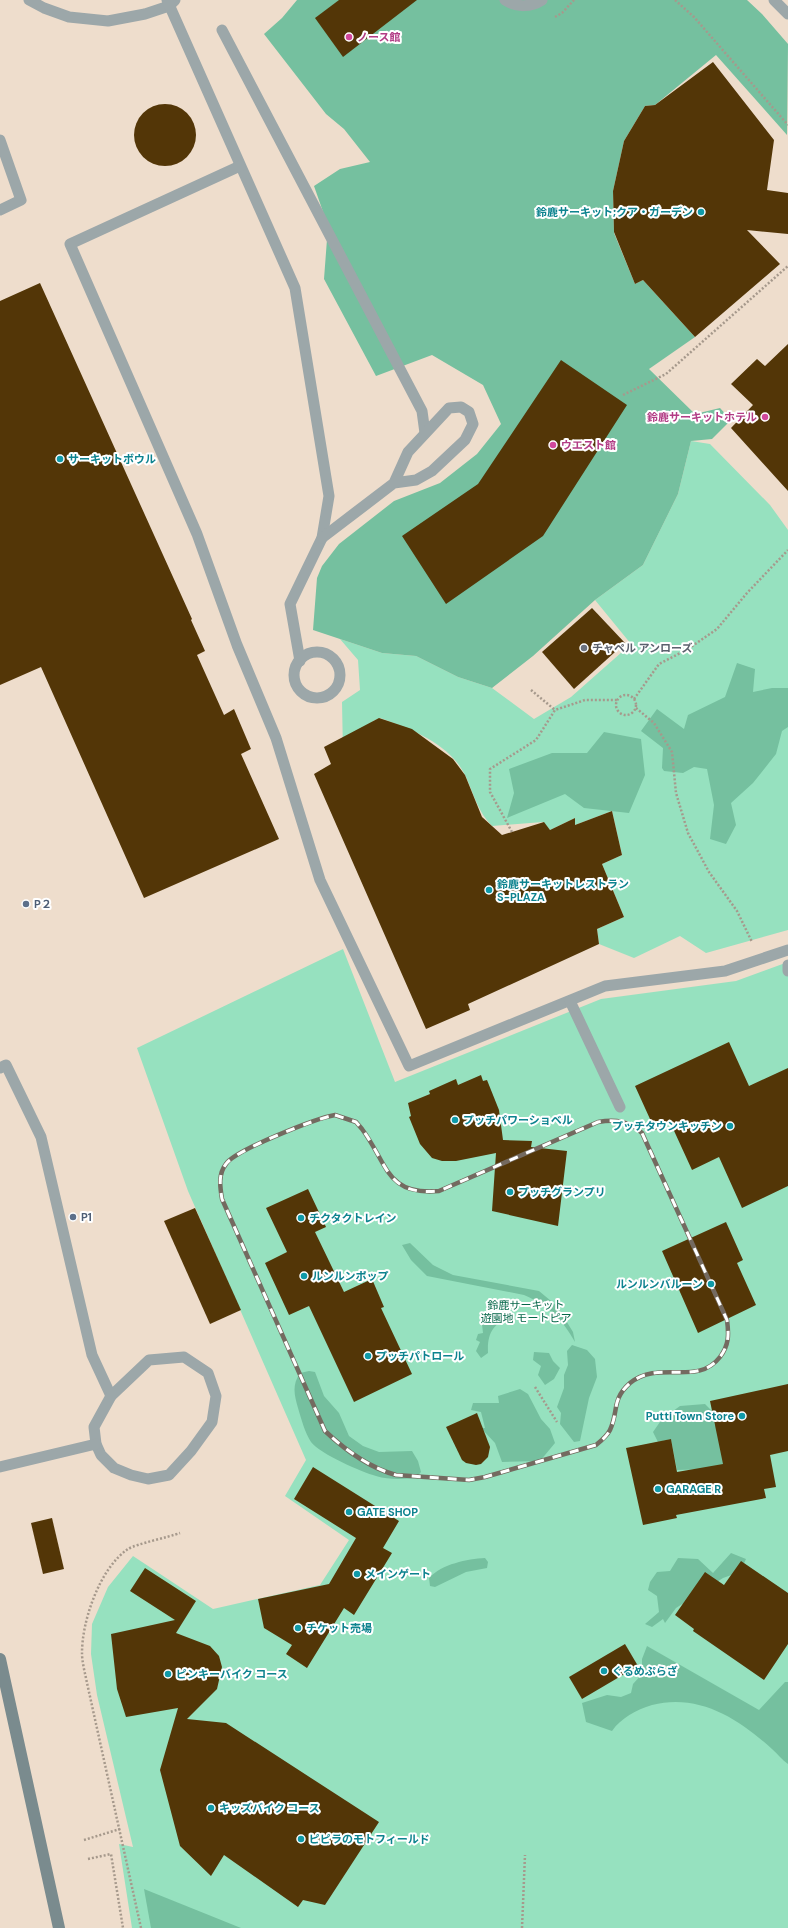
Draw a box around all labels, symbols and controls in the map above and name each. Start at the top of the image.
place label: ノース館 [357,30,400,44]
marker: ノース館 [344,32,354,42]
place label: 鈴鹿サーキット;クア・ガーデン [536,205,693,219]
marker: 鈴鹿サーキット;クア・ガーデン [696,207,706,217]
place label: 鈴鹿サーキットホテル [647,410,757,424]
marker: 鈴鹿サーキットホテル [760,412,770,422]
place label: ウエスト館 [561,438,616,452]
marker: ウエスト館 [548,440,558,450]
place label: サーキットボウル [68,452,156,466]
marker: サーキットボウル [55,454,65,464]
place label: チャペル アンローズ [592,641,692,655]
marker: チャペル アンローズ [579,643,589,653]
place label: 鈴鹿サーキットレストラン S-PLAZA [497,877,629,904]
marker: 鈴鹿サーキットレストラン S-PLAZA [484,885,494,895]
place label: P２ [34,897,52,911]
marker: P２ [21,899,31,909]
place label: プッチパワーショベル [463,1113,573,1127]
marker: プッチパワーショベル [450,1115,460,1125]
place label: プッチタウンキッチン [612,1119,722,1133]
marker: プッチタウンキッチン [725,1121,735,1131]
place label: プッチグランプリ [518,1185,606,1199]
marker: プッチグランプリ [505,1187,515,1197]
place label: P1 [81,1210,92,1224]
place label: チクタクトレイン [309,1211,397,1225]
marker: P1 [68,1212,78,1222]
marker: チクタクトレイン [296,1213,306,1223]
place label: ルンルンポップ [312,1269,389,1283]
marker: ルンルンポップ [299,1271,309,1281]
place label: ルンルンバルーン [616,1277,703,1291]
marker: ルンルンバルーン [706,1279,716,1289]
park label: 鈴鹿サーキット 遊園地 モートピア [481,1298,571,1325]
place label: プッチパトロール [376,1349,464,1363]
marker: プッチパトロール [363,1351,373,1361]
place label: Putti Town Store [646,1409,734,1423]
marker: Putti Town Store [737,1411,747,1421]
place label: GARAGE R [666,1482,721,1496]
marker: GARAGE R [653,1484,663,1494]
place label: GATE SHOP [357,1505,418,1519]
marker: GATE SHOP [344,1507,354,1517]
place label: メインゲート [365,1567,431,1581]
marker: メインゲート [352,1569,362,1579]
place label: チケット売場 [306,1621,372,1635]
marker: チケット売場 [293,1623,303,1633]
place label: ぐるめぷらざ [612,1664,678,1678]
marker: ぐるめぷらざ [599,1666,609,1676]
place label: ピンキーバイク コース [176,1667,288,1681]
marker: ピンキーバイク コース [163,1669,173,1679]
place label: キッズバイク コース [219,1801,320,1815]
marker: キッズバイク コース [206,1803,216,1813]
place label: ピピラのモトフィールド [309,1832,430,1846]
marker: ピピラのモトフィールド [296,1834,306,1844]

